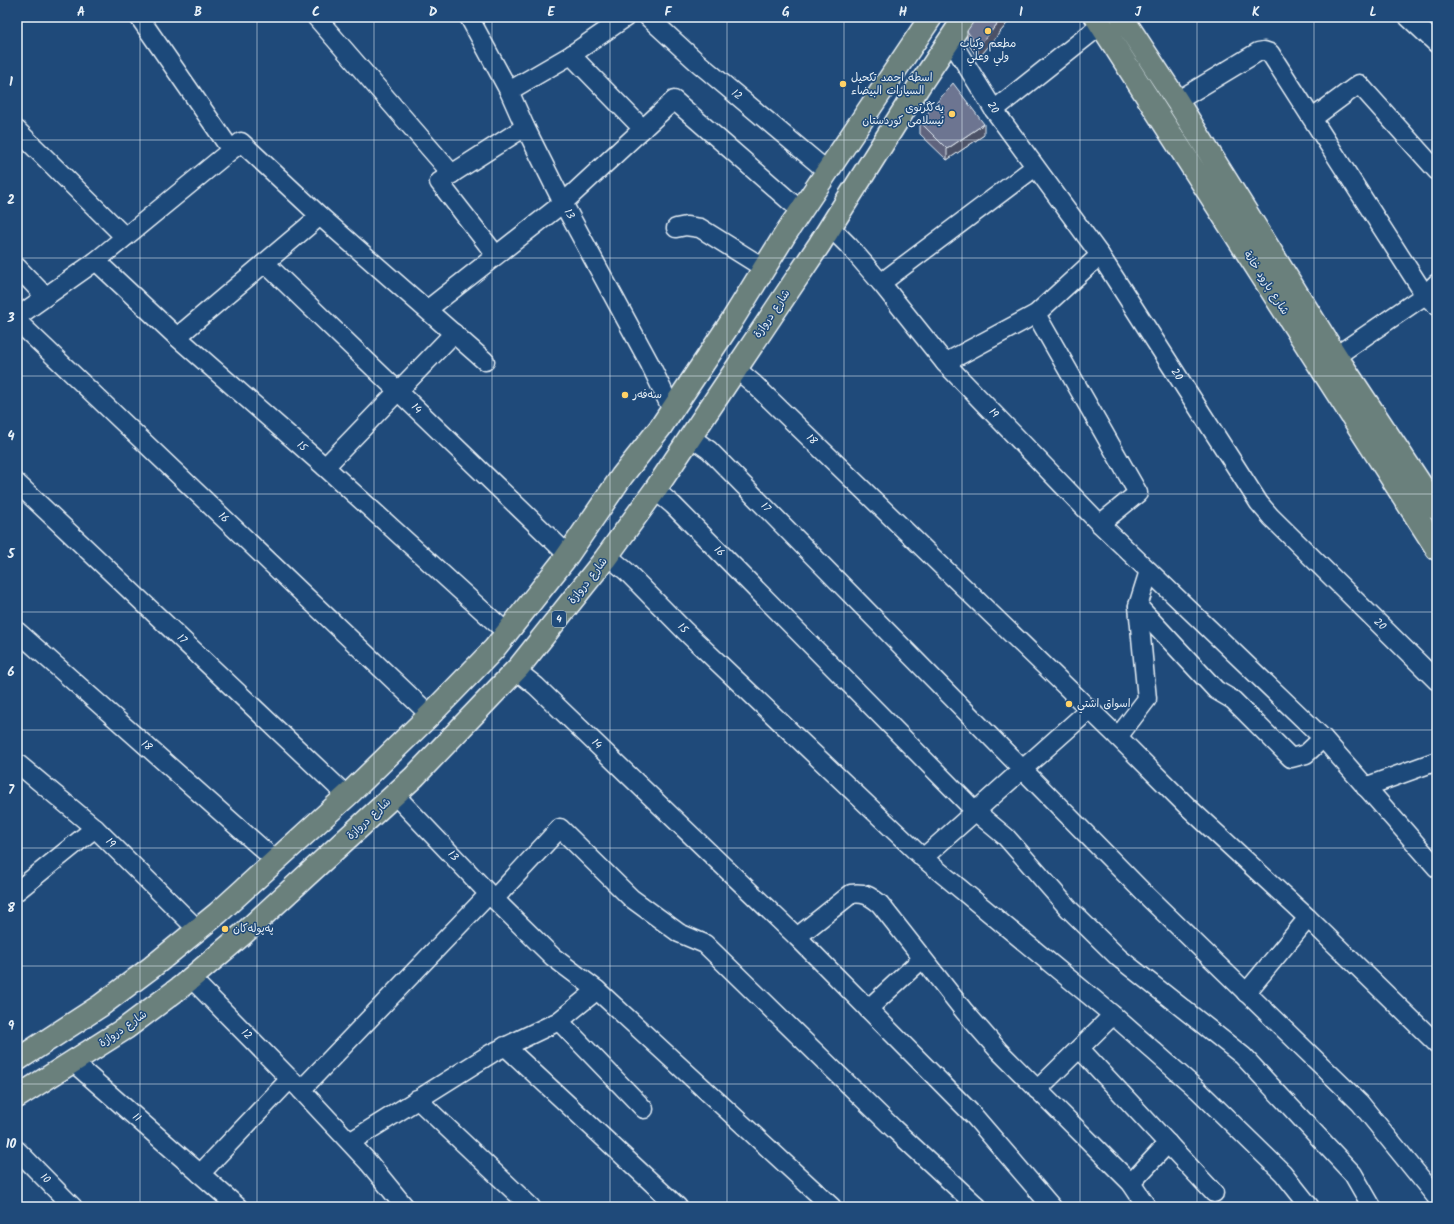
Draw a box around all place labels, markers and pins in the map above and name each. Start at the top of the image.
marker: مطعم وكباب ولي وعلي [983,26,993,36]
place label: مطعم وكباب ولي وعلي [960,35,1016,67]
place label: اسطه احمد تكحيل السيارات البيضاء [851,69,933,100]
marker: اسطه احمد تكحيل السيارات البيضاء [838,79,848,89]
place label: یەکگرتوی ئیسلامی کوردستان [862,99,944,130]
marker: یەکگرتوی ئیسلامی کوردستان [947,109,957,119]
place label: سەفەر [632,386,662,404]
marker: سەفەر [620,390,630,400]
place label: اسواق اشتي [1077,695,1130,714]
marker: اسواق اشتي [1064,699,1074,709]
place label: پەپولەکان [233,920,274,938]
marker: پەپولەکان [220,924,230,934]

